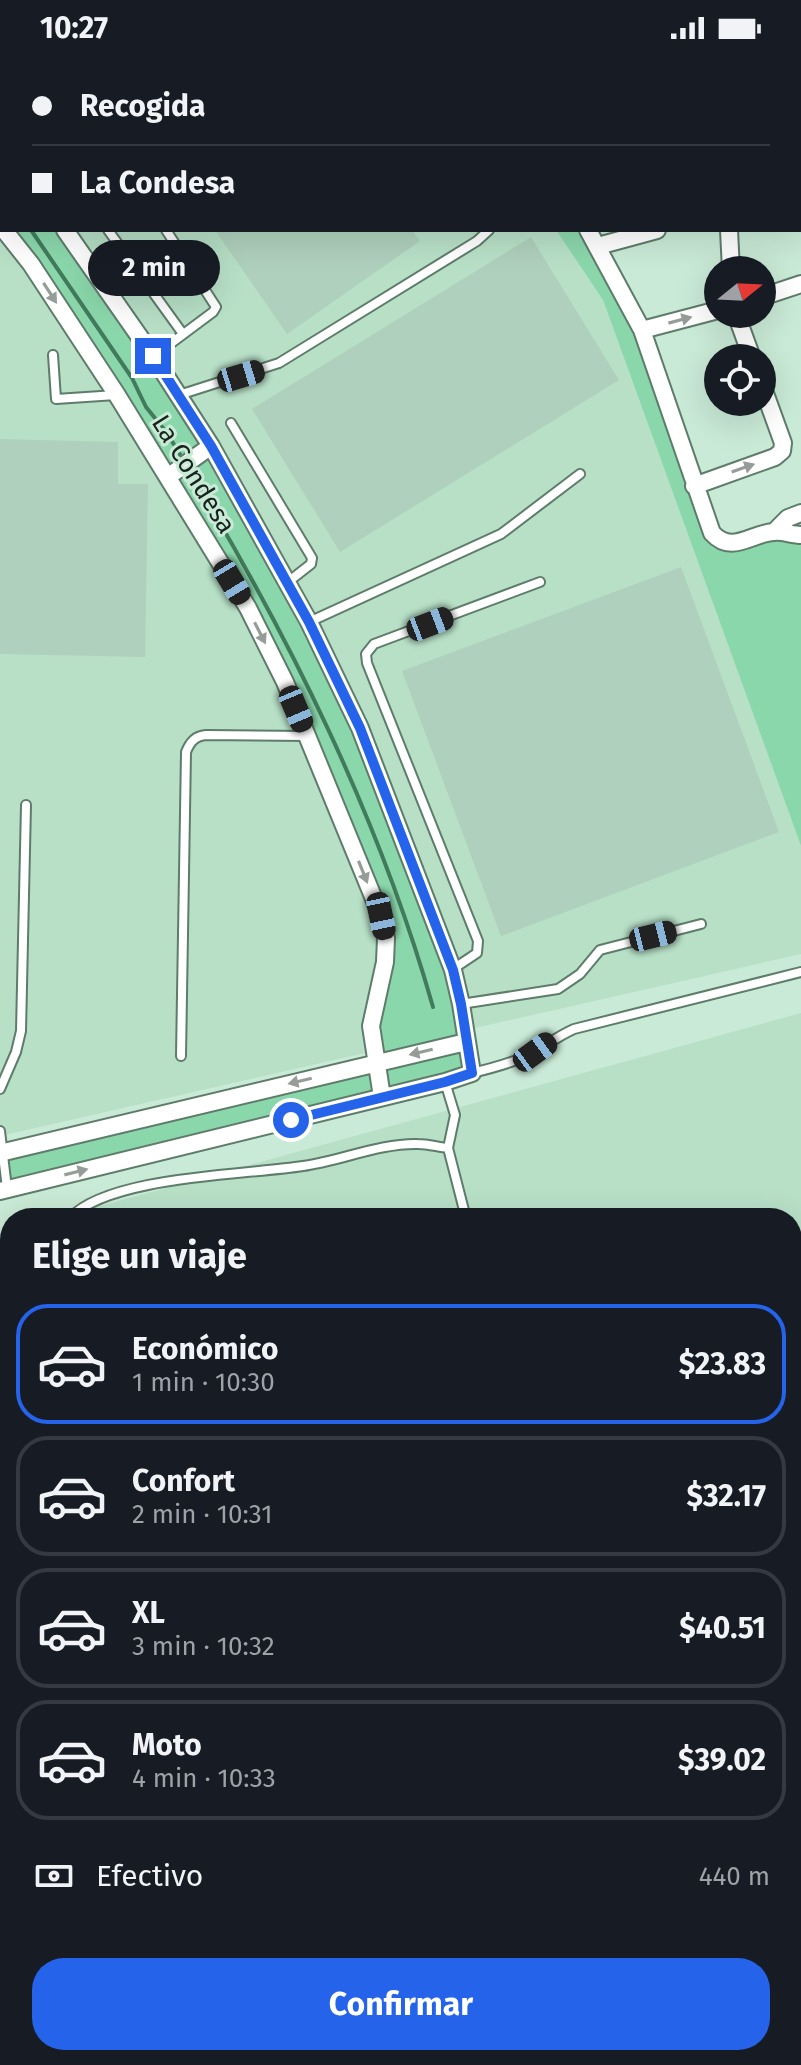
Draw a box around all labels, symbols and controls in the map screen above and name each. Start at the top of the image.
text: 10:27 [40,10,108,46]
text: Recogida [80,88,205,124]
text: La Condesa [80,165,235,201]
callout: 2 min [87,240,219,296]
text: 2 min [122,252,186,283]
north arrow [704,256,776,328]
map controls [704,256,776,416]
one-way arrow [42,282,57,304]
one-way arrow [667,314,692,326]
route end [135,338,171,374]
button: locate [704,344,776,416]
car [215,358,267,394]
street label: La Condesa [145,409,242,539]
one-way arrow [731,462,755,474]
car [209,555,255,609]
car [403,604,457,644]
one-way arrow [254,622,267,645]
car [276,682,316,736]
one-way arrow [357,860,370,884]
car [364,890,398,942]
car [627,919,679,953]
car [509,1028,561,1076]
one-way arrow [408,1047,433,1059]
one-way arrow [287,1076,312,1088]
route start [273,1102,309,1138]
one-way arrow [63,1166,88,1178]
text: Elige un viaje [32,1234,247,1278]
icon: car [36,1328,108,1400]
text: Económico [132,1331,278,1367]
text: $23.83 [679,1346,766,1382]
text: 1 min · 10:30 [132,1367,275,1398]
icon: car [36,1460,108,1532]
text: Confort [132,1463,235,1499]
text: $32.17 [687,1478,766,1514]
text: 2 min · 10:31 [132,1499,272,1530]
icon: car [36,1592,108,1664]
text: XL [132,1595,165,1631]
text: $40.51 [679,1610,766,1646]
text: 3 min · 10:32 [132,1631,275,1662]
icon: car [36,1724,108,1796]
text: Moto [132,1727,202,1763]
text: $39.02 [678,1742,766,1778]
text: 4 min · 10:33 [132,1763,276,1794]
icon: cash [32,1854,76,1898]
text: Efectivo [96,1858,203,1894]
text: 440 m [699,1861,770,1892]
button: Confirmar [32,1958,770,2050]

